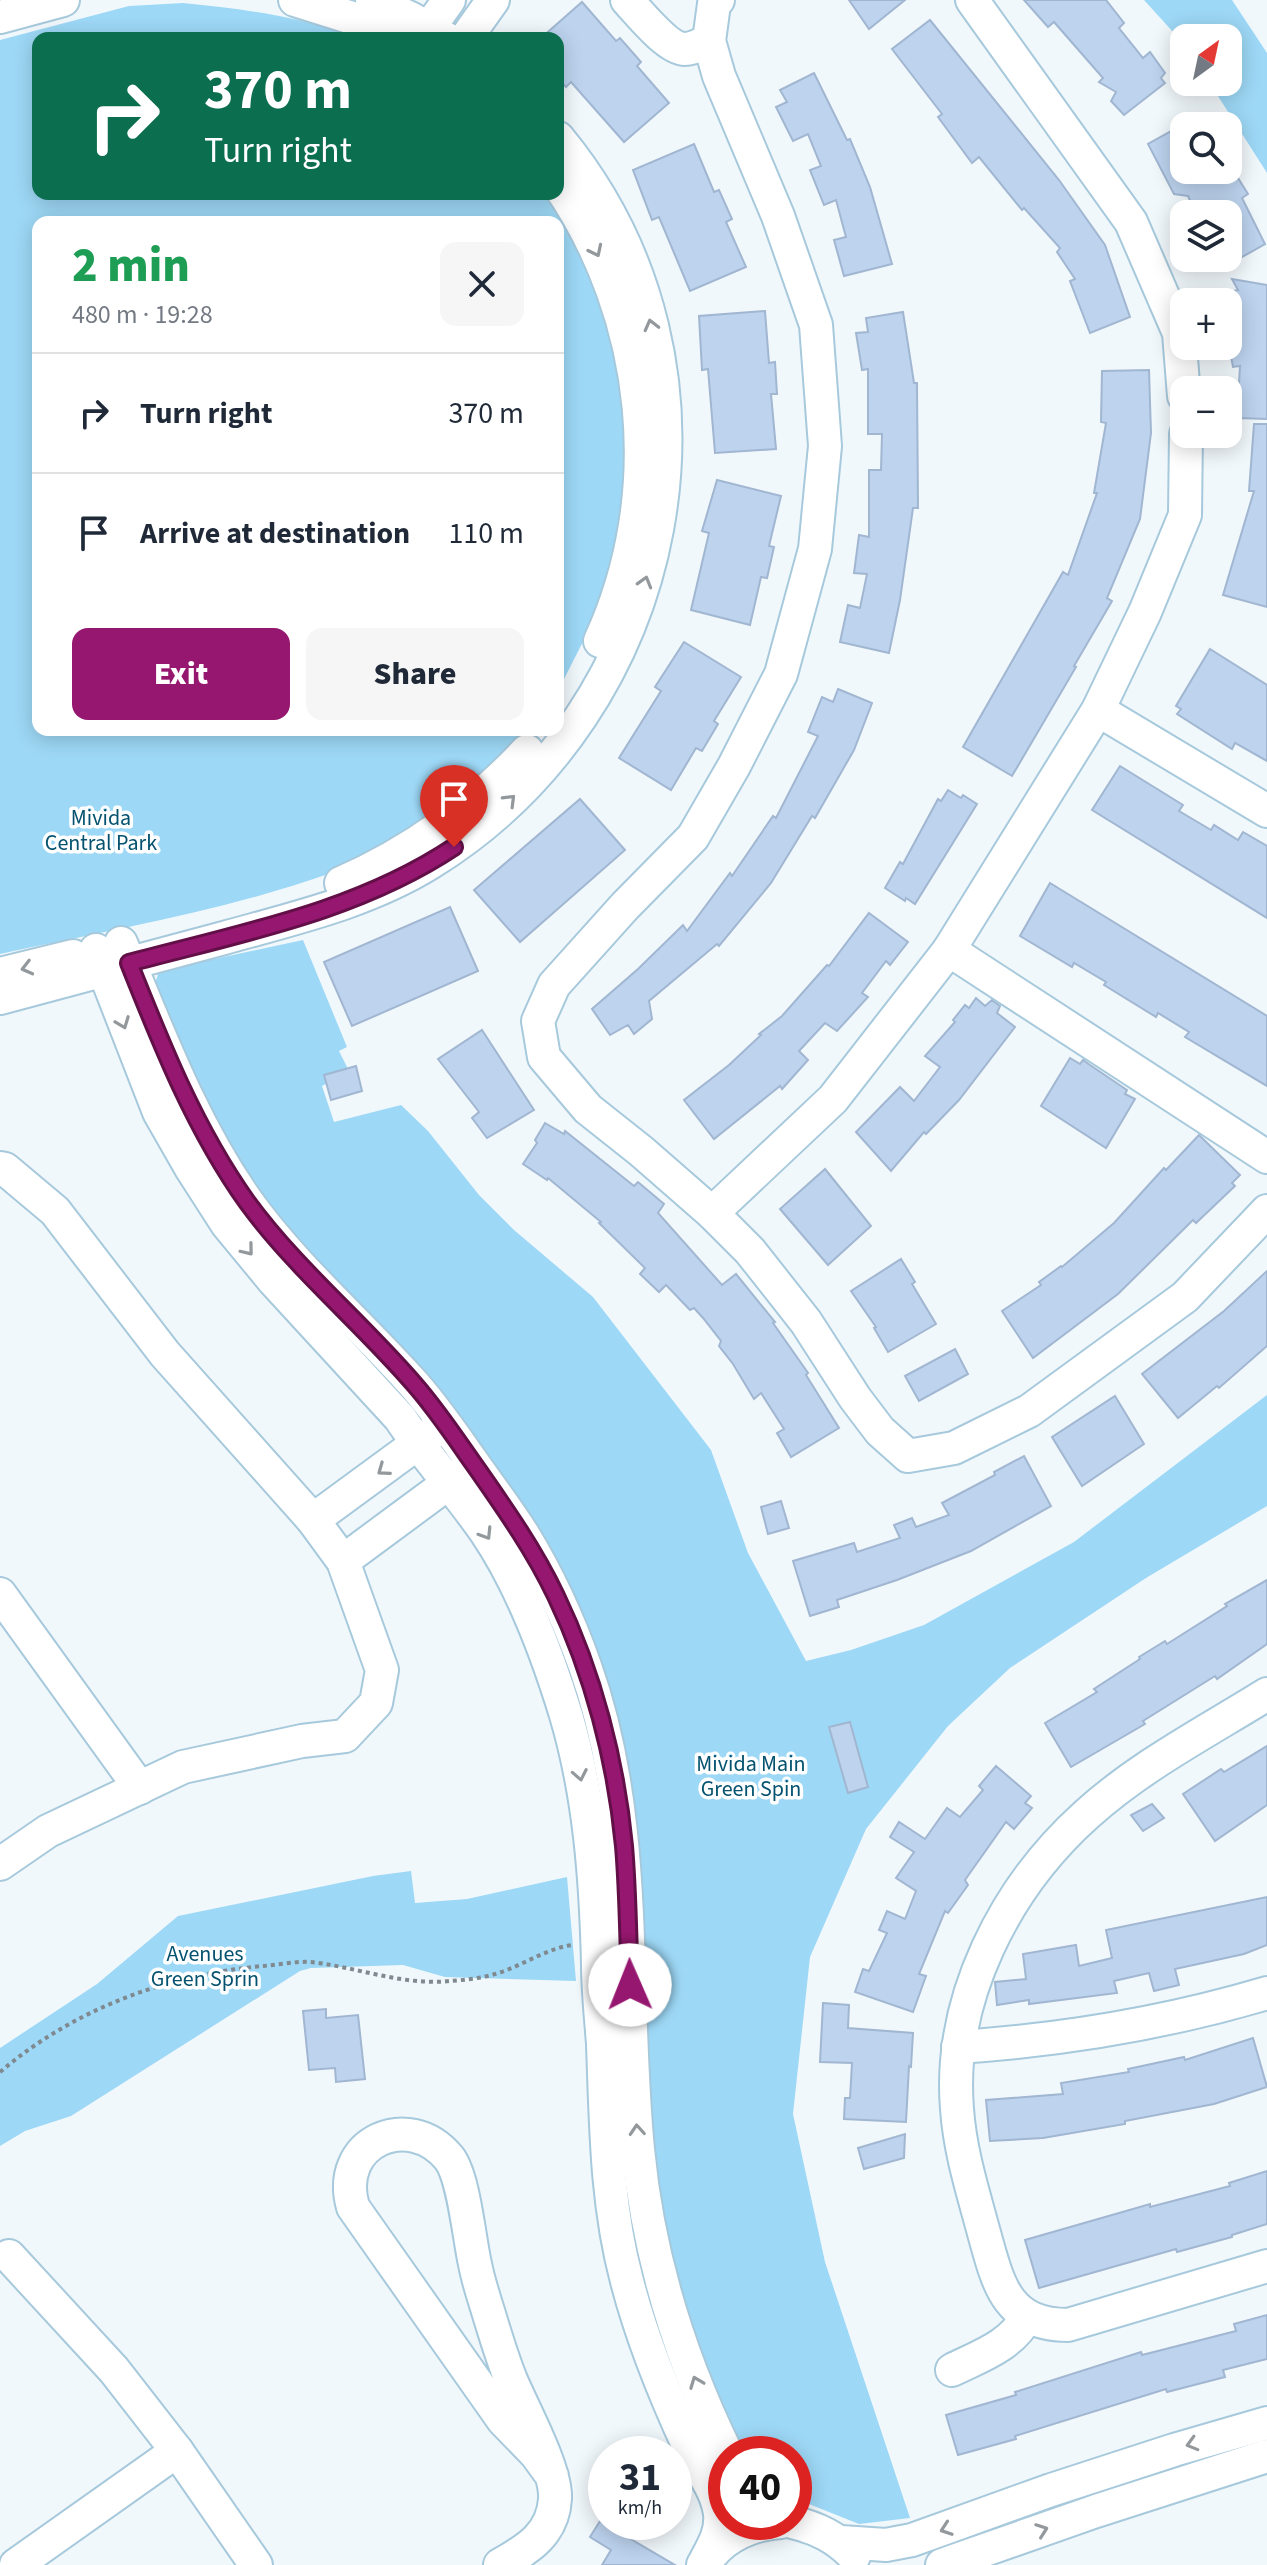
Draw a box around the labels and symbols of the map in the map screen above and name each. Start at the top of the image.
north arrow [1170,24,1242,96]
one-way arrow [587,243,602,258]
one-way arrow [643,318,660,332]
one-way arrow [636,576,652,589]
pin [420,765,488,847]
one-way arrow [501,795,515,809]
park label: Mivida Central Park [45,802,157,859]
one-way arrow [21,958,35,975]
one-way arrow [113,1015,130,1029]
one-way arrow [238,1240,253,1255]
one-way arrow [377,1460,391,1474]
one-way arrow [477,1526,492,1540]
park label: Mivida Main Green Spin [696,1748,806,1805]
one-way arrow [570,1769,587,1782]
park label: Avenues Green Sprin [151,1938,259,1995]
position arrow [588,1943,672,2027]
one-way arrow [628,2124,645,2137]
one-way arrow [689,2376,706,2390]
one-way arrow [1186,2435,1199,2451]
speed limit sign: 40 [708,2436,812,2540]
one-way arrow [940,2519,954,2535]
one-way arrow [1035,2524,1049,2540]

